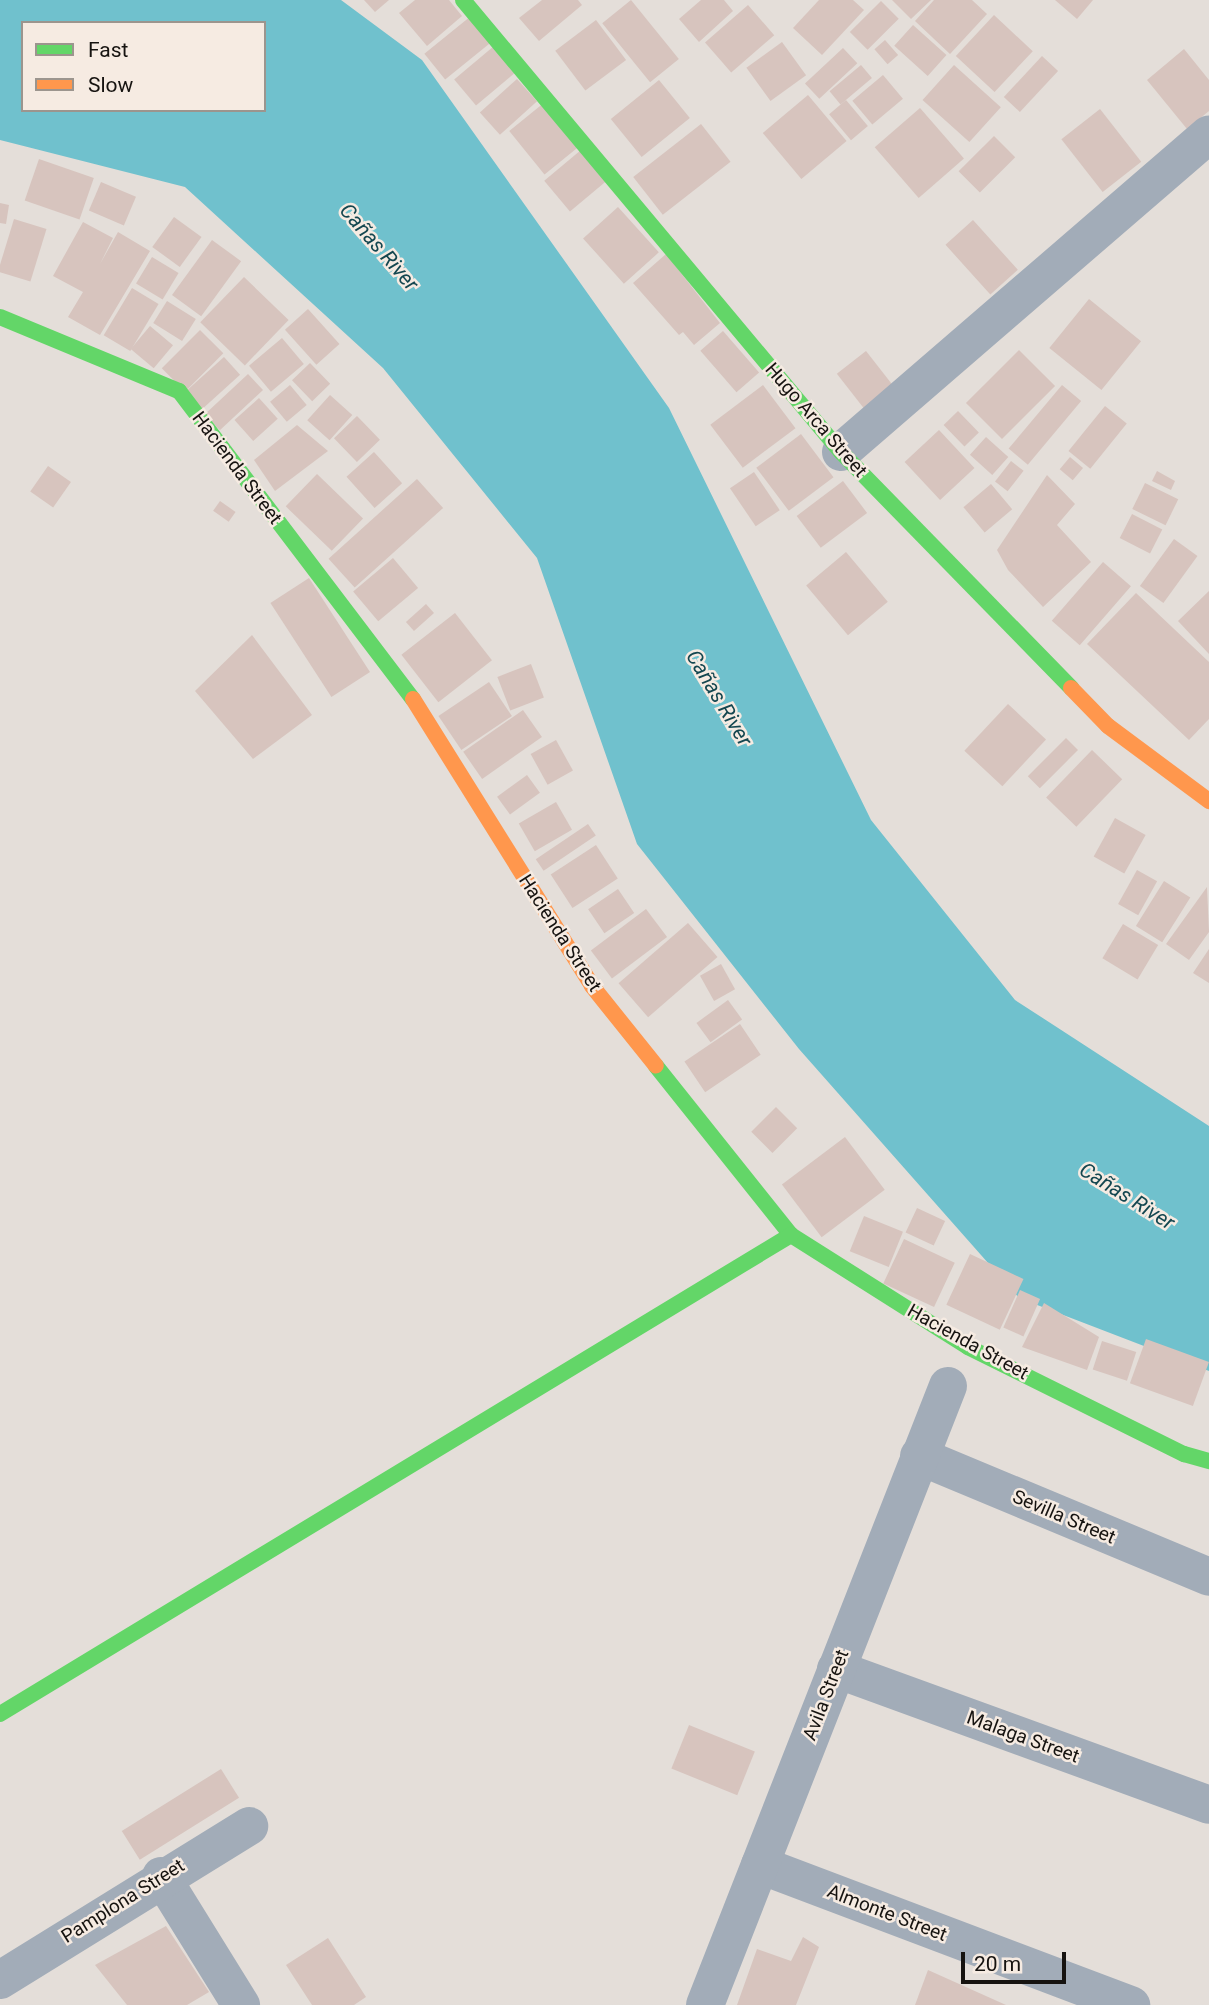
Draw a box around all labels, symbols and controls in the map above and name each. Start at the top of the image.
legend [21,21,266,112]
text: Fast [88,38,128,62]
text: Slow [88,73,133,97]
water label: Cañas River [334,198,424,296]
street label: Hugo Arca Street [760,358,872,482]
street label: Hacienda Street [187,407,287,529]
water label: Cañas River [681,646,757,750]
street label: Hacienda Street [514,870,606,996]
water label: Cañas River [1075,1157,1179,1235]
street label: Hacienda Street [903,1299,1033,1385]
street label: Sevilla Street [1009,1485,1119,1549]
street label: Avila Street [798,1646,854,1744]
street label: Malaga Street [964,1706,1082,1768]
street label: Pamplona Street [57,1854,189,1948]
street label: Almonte Street [824,1880,950,1946]
scale bar [964,1938,1069,1982]
text: 20 m [974,1952,1021,1976]

